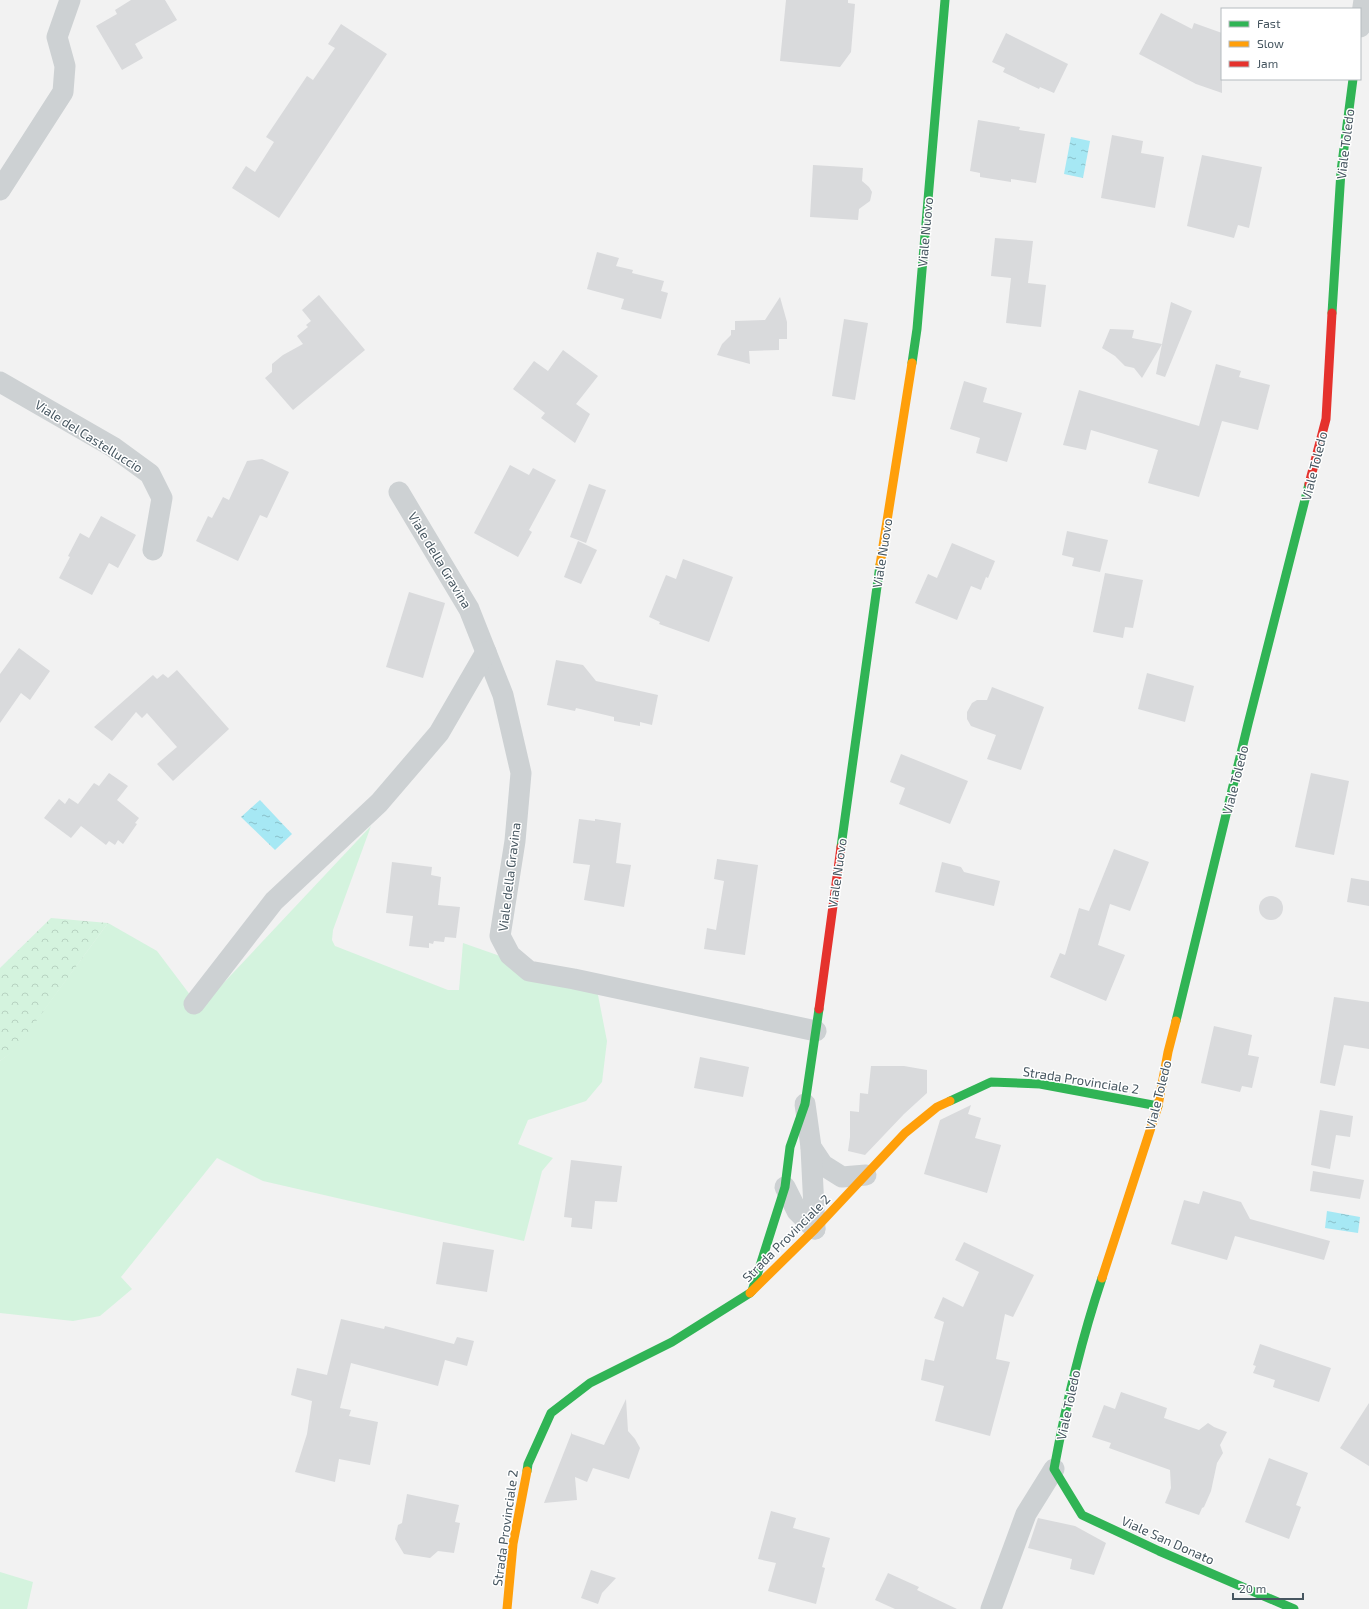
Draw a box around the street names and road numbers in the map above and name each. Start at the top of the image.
street label: Viale Toledo [1333,108,1357,180]
street label: Viale Nuovo [914,196,936,268]
street label: Viale del Castelluccio [32,396,146,476]
street label: Viale Toledo [1298,430,1330,502]
street label: Viale della Gravina [405,509,475,611]
street label: Viale Nuovo [869,517,895,589]
street label: Viale Toledo [1219,744,1251,816]
street label: Viale della Gravina [494,822,524,932]
street label: Viale Nuovo [824,837,850,909]
street label: Viale Toledo [1142,1059,1174,1131]
street label: Strada Provinciale 2 [1022,1063,1140,1097]
street label: Strada Provinciale 2 [739,1191,833,1285]
street label: Viale Toledo [1053,1369,1083,1441]
street label: Strada Provinciale 2 [489,1469,521,1587]
street label: Viale San Donato [1119,1512,1217,1568]

